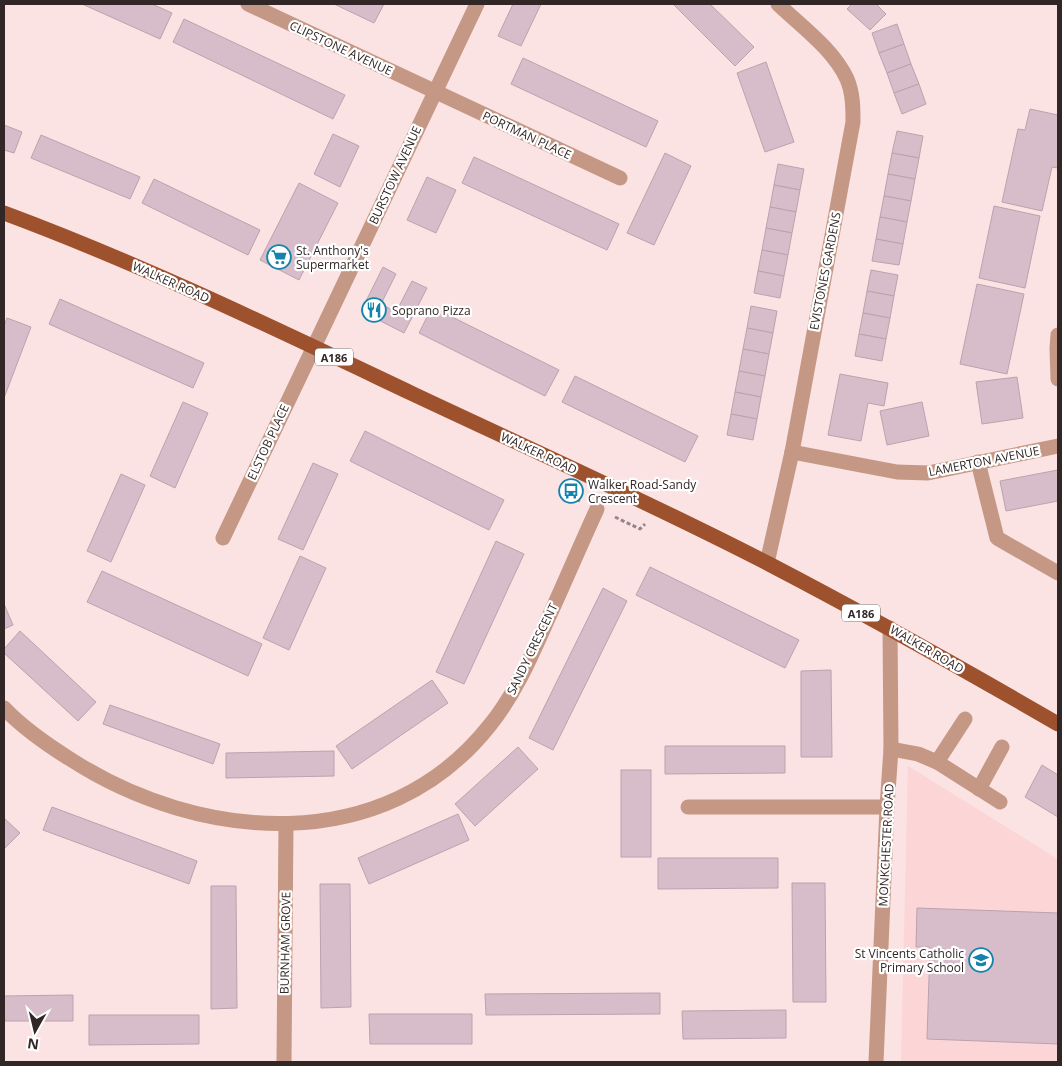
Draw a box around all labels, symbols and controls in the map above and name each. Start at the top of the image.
street label: CLIPSTONE AVENUE [287,17,395,79]
street label: PORTMAN PLACE [480,107,574,163]
street label: BURSTOW AVENUE [365,123,425,227]
street label: EVISTONES GARDENS [805,211,845,331]
place label: St. Anthony's Supermarket [296,242,369,273]
supermarket icon: St. Anthony's Supermarket [266,244,292,270]
street label: WALKER ROAD [130,257,212,307]
restaurant icon: Soprano Pizza [361,297,387,323]
place label: Soprano Pizza [392,302,471,319]
road number: A186 [315,348,353,366]
street label: ELSTOB PLACE [243,401,293,483]
street label: WALKER ROAD [498,428,580,478]
street label: LAMERTON AVENUE [927,442,1041,480]
place label: Walker Road-Sandy Crescent [588,476,697,507]
bus stop icon: Walker Road-Sandy Crescent [558,478,584,504]
street label: SANDY CRESCENT [502,600,562,698]
road number: A186 [842,604,880,622]
street label: WALKER ROAD [887,621,967,677]
street label: MONKCHESTER ROAD [874,783,898,907]
street label: BURNHAM GROVE [276,892,294,994]
place label: St Vincents Catholic Primary School [855,945,964,976]
school or university icon: St Vincents Catholic Primary School [968,947,994,973]
north arrow [10,1006,60,1056]
text: N [26,1034,40,1055]

